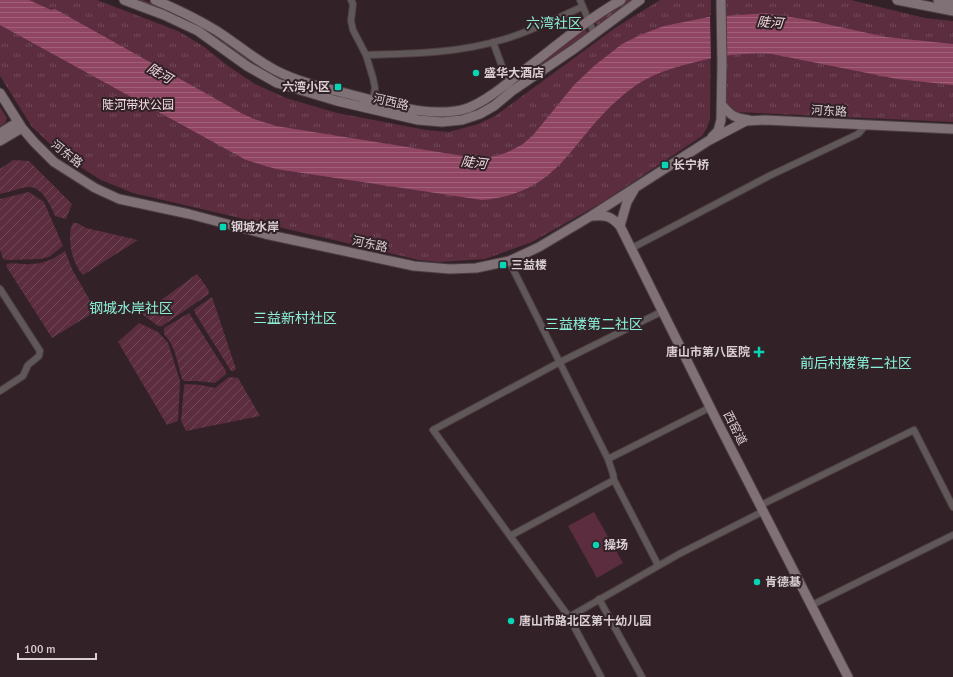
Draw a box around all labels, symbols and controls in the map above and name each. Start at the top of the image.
water label: 陡河 [756,14,786,32]
district label: 六湾社区 [526,15,582,32]
water label: 陡河 [144,60,177,89]
place label: 盛华大酒店 [484,66,544,81]
marker: 盛华大酒店 [471,68,481,78]
place label: 六湾小区 [282,80,330,95]
marker: 六湾小区 [333,82,343,92]
street label: 河西路 [372,91,410,114]
park label: 陡河带状公园 [102,98,174,113]
street label: 河东路 [811,103,847,120]
street label: 河东路 [48,137,85,171]
water label: 陡河 [460,153,491,173]
place label: 长宁桥 [673,158,709,173]
marker: 长宁桥 [660,160,670,170]
place label: 钢城水岸 [231,220,279,235]
marker: 钢城水岸 [218,222,228,232]
street label: 河东路 [351,233,389,256]
place label: 三益楼 [511,258,547,273]
marker: 三益楼 [498,260,508,270]
district label: 钢城水岸社区 [89,300,173,317]
district label: 三益新村社区 [253,310,337,327]
district label: 三益楼第二社区 [545,316,643,333]
place label: 唐山市第八医院 [666,345,750,360]
marker: 唐山市第八医院 [753,346,765,358]
district label: 前后村楼第二社区 [800,355,912,372]
street label: 西窑道 [720,409,749,448]
place label: 操场 [604,538,628,553]
marker: 操场 [591,540,601,550]
place label: 肯德基 [765,575,801,590]
marker: 肯德基 [752,577,762,587]
place label: 唐山市路北区第十幼儿园 [519,614,651,629]
marker: 唐山市路北区第十幼儿园 [506,616,516,626]
scale bar [18,635,96,661]
text: 100 m [24,642,56,657]

